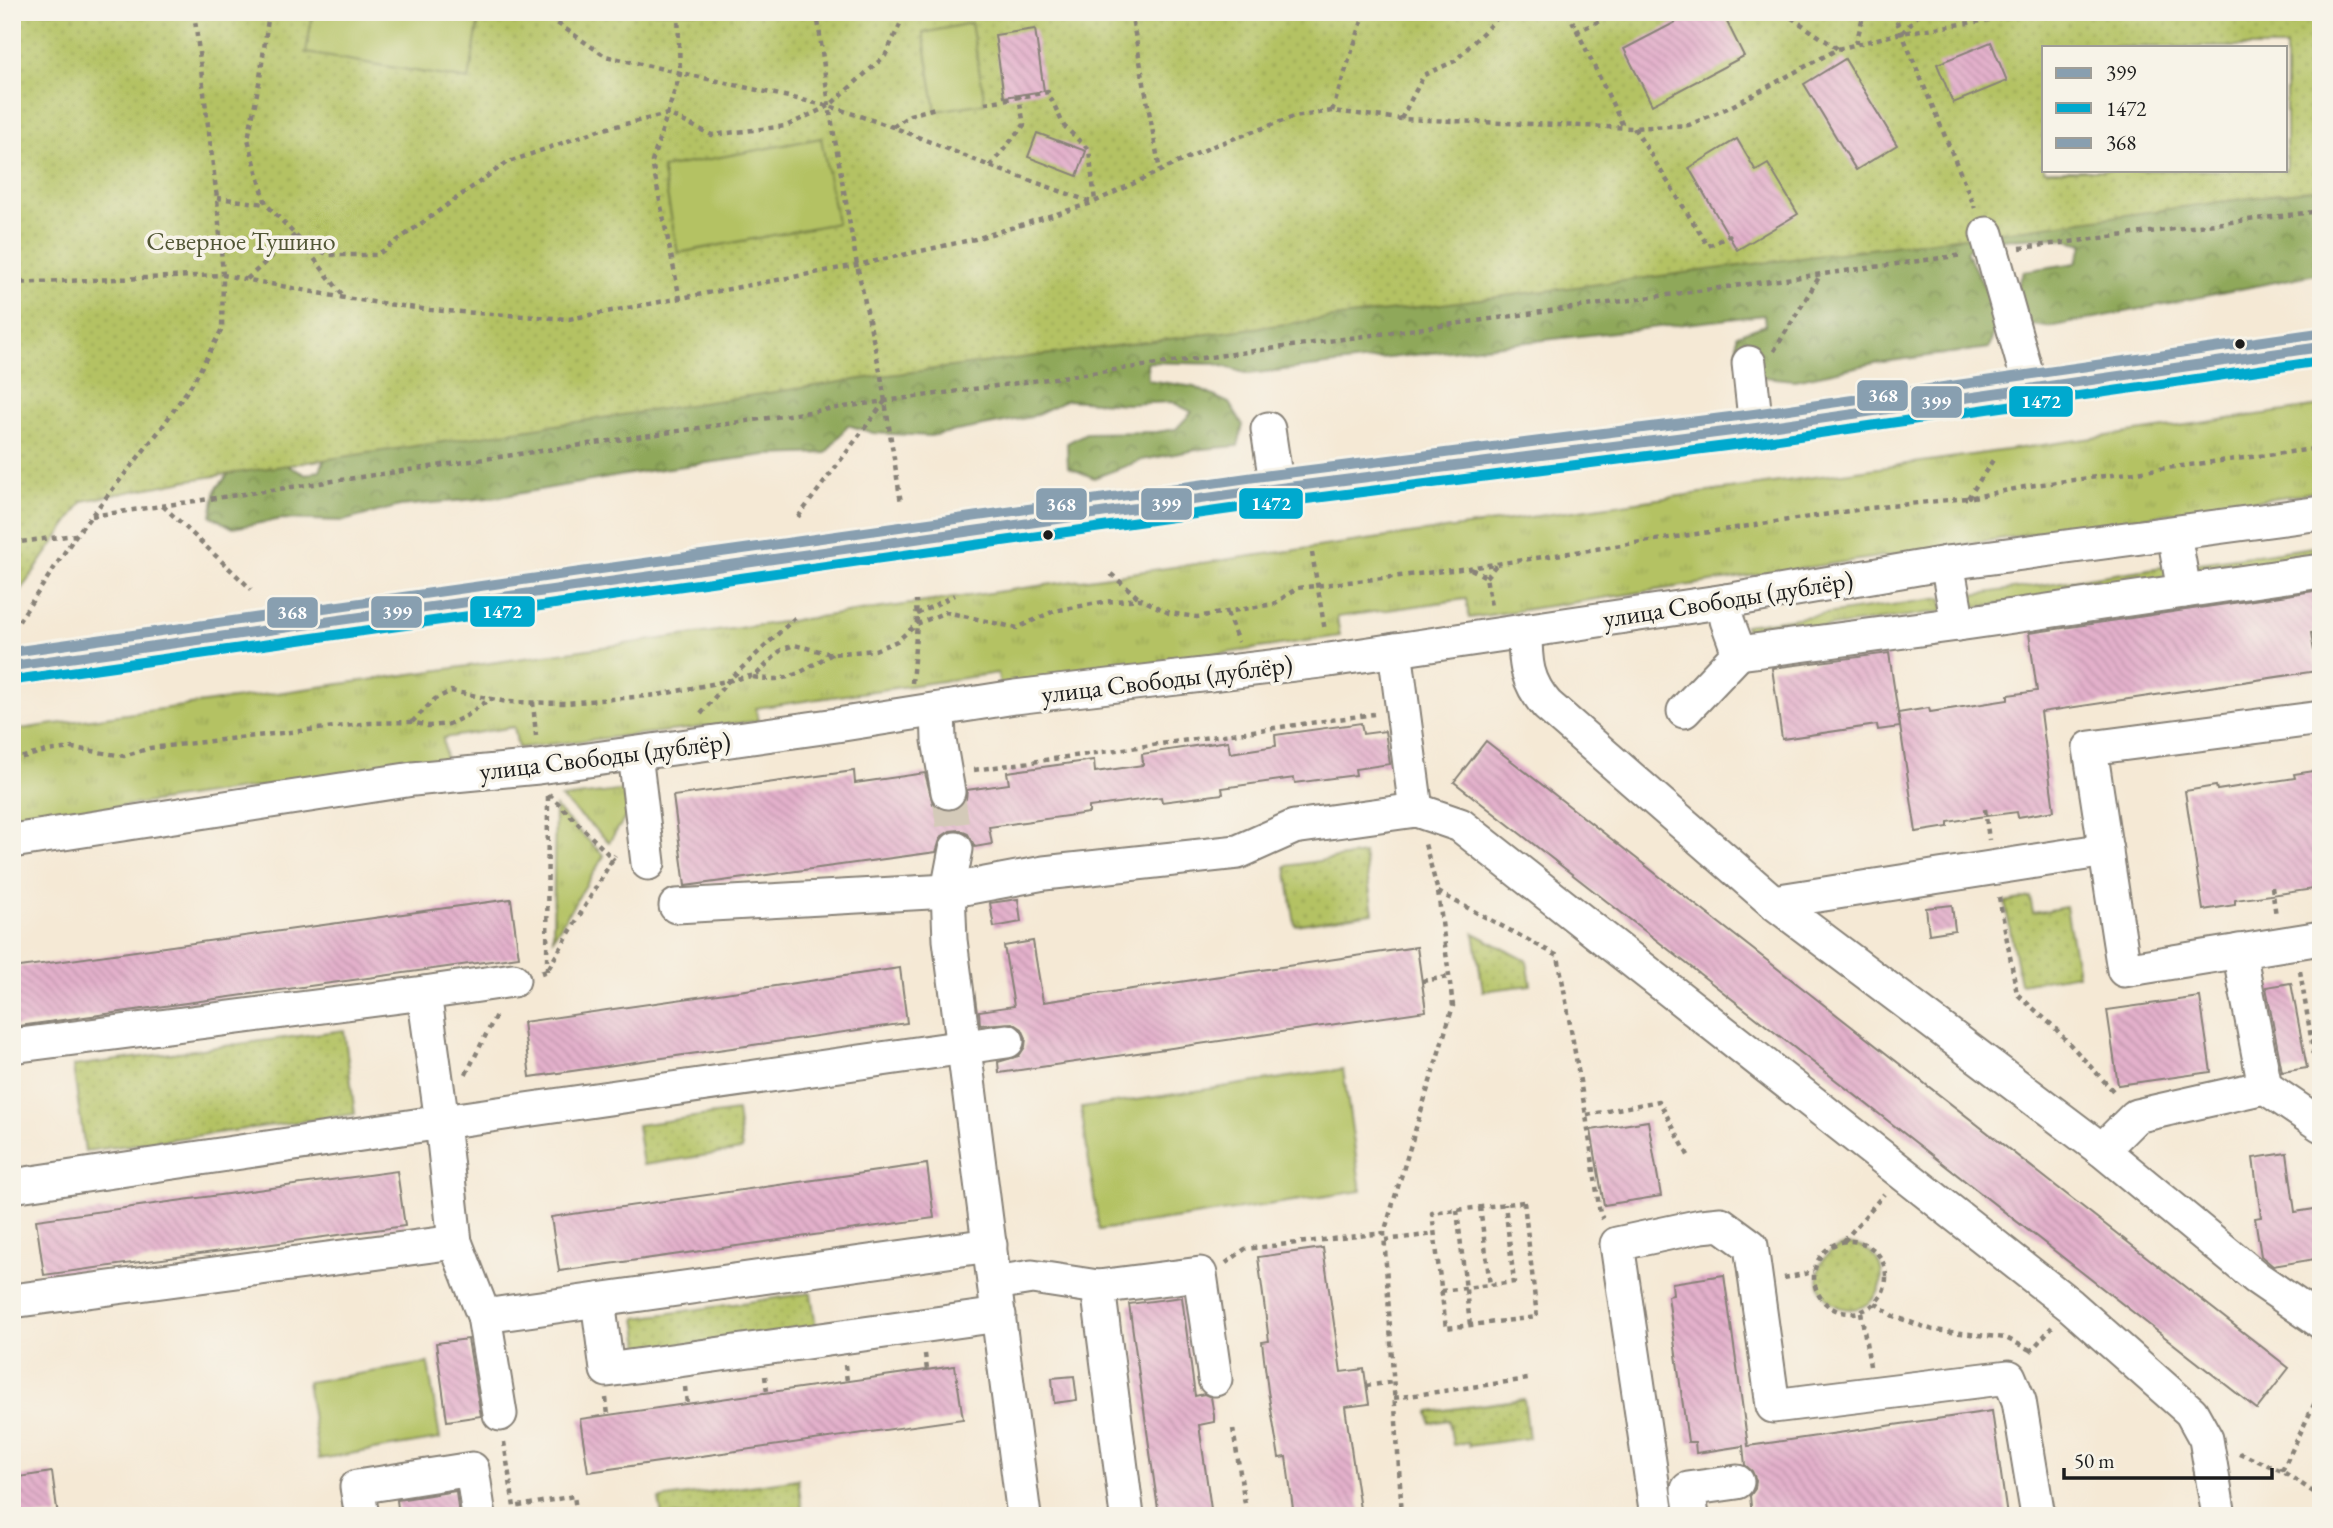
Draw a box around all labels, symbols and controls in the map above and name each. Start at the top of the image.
legend [2042,46,2288,172]
text: 399 [2106,59,2136,86]
text: 1472 [2106,95,2146,122]
text: 368 [2106,129,2136,156]
park label: Северное Тушино [146,224,336,258]
unlabelled marker [2233,337,2247,351]
line badge: 368 [1856,379,1909,412]
text: 368 [1868,383,1898,408]
line badge: 399 [1910,385,1963,419]
line badge: 1472 [2008,385,2074,418]
text: 1472 [2021,389,2061,414]
text: 399 [1921,390,1951,415]
line badge: 368 [1035,487,1088,521]
line badge: 399 [1140,487,1193,521]
line badge: 1472 [1238,487,1304,520]
text: 1472 [1251,491,1291,516]
text: 368 [1046,492,1076,517]
text: 399 [1151,492,1181,517]
unlabelled marker [1041,528,1055,542]
street label: улица Свободы (дублёр) [1600,562,1856,636]
line badge: 399 [370,595,423,629]
line badge: 1472 [469,595,536,628]
line badge: 368 [266,596,319,629]
text: 1472 [482,599,522,624]
text: 368 [277,600,307,625]
text: 399 [382,600,412,625]
street label: улица Свободы (дублёр) [1039,647,1295,711]
street label: улица Свободы (дублёр) [477,724,733,788]
scale bar [2064,1437,2272,1481]
text: 50 m [2074,1447,2115,1474]

